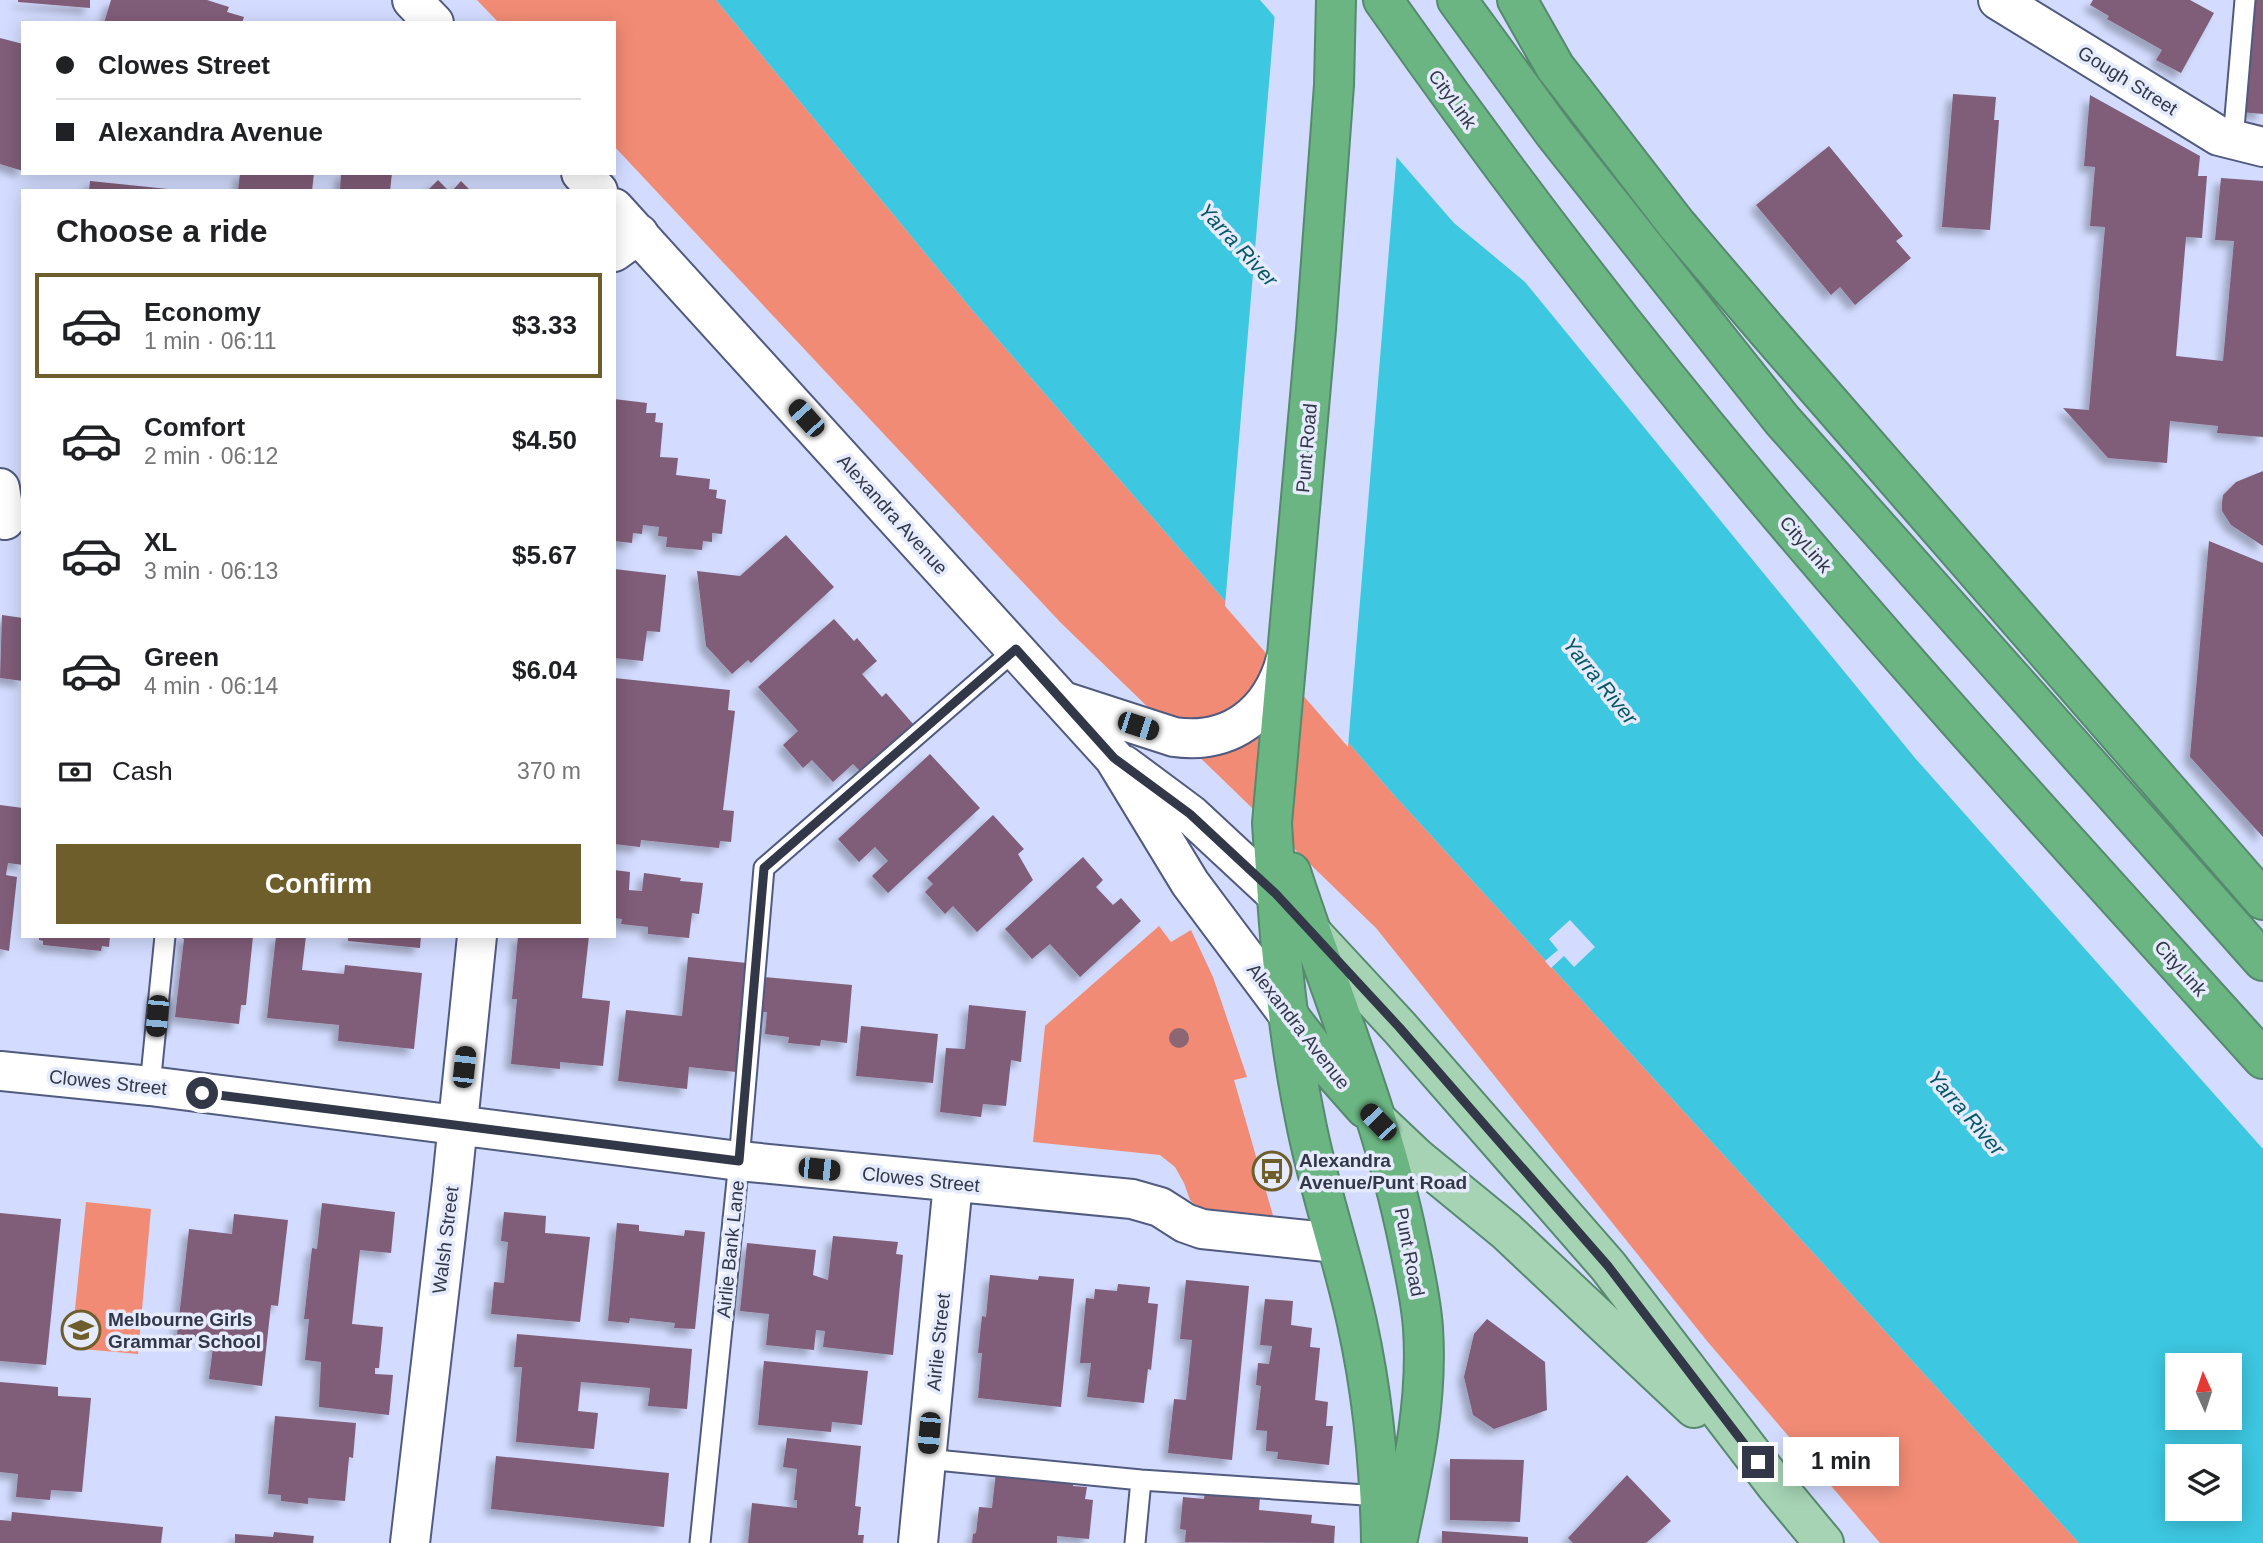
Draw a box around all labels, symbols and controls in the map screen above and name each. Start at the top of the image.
street label: Gough Street [2074,42,2182,120]
text: Clowes Street [98,50,270,80]
street label: CityLink [1424,66,1481,133]
text: Alexandra Avenue [98,117,323,147]
water label: Yarra River [1194,199,1283,291]
text: Choose a ride [56,213,268,249]
icon: car [60,294,123,357]
text: Economy [144,297,261,327]
text: $3.33 [512,310,577,340]
text: 1 min · 06:11 [144,328,277,354]
car [785,395,828,441]
street label: Punt Road [1292,402,1321,494]
icon: car [60,409,123,472]
text: Comfort [144,412,245,442]
text: $4.50 [512,425,577,455]
text: 2 min · 06:12 [144,443,278,469]
street label: Alexandra Avenue [833,450,952,579]
street label: CityLink [1776,512,1836,577]
icon: car [60,524,123,587]
text: XL [144,527,177,557]
text: $5.67 [512,540,577,570]
text: 3 min · 06:13 [144,558,278,584]
water label: Yarra River [1559,633,1643,729]
icon: car [60,639,123,702]
text: Green [144,642,219,672]
text: $6.04 [512,655,577,685]
text: 4 min · 06:14 [144,673,278,699]
car [1115,710,1162,742]
icon: cash [56,753,94,791]
text: Cash [112,756,173,786]
text: 370 m [517,758,581,784]
button: Confirm [56,844,581,924]
street label: CityLink [2150,936,2211,1001]
street label: Alexandra Avenue [1243,959,1354,1093]
car [145,994,170,1038]
car [452,1045,477,1089]
street label: Clowes Street [48,1066,169,1099]
water label: Yarra River [1923,1066,2010,1160]
route start [186,1077,218,1109]
car [1356,1100,1401,1144]
bus stop icon: Alexandra Avenue/Punt Road [1251,1150,1293,1192]
place label: Alexandra Avenue/Punt Road [1299,1150,1467,1193]
car [798,1156,841,1182]
street label: Clowes Street [861,1163,982,1196]
street label: Airlie Bank Lane [713,1179,748,1319]
street label: Walsh Street [428,1184,463,1295]
street label: Punt Road [1391,1206,1428,1298]
street label: Airlie Street [923,1291,954,1392]
school or university icon: Melbourne Girls Grammar School [60,1309,102,1351]
place label: Melbourne Girls Grammar School [108,1309,261,1352]
north arrow [2165,1353,2242,1430]
map controls [2165,1353,2242,1521]
car [917,1411,942,1455]
callout: 1 min [1782,1438,1898,1486]
button: layers [2165,1444,2242,1521]
route end [1742,1446,1774,1478]
text: 1 min [1811,1448,1871,1474]

